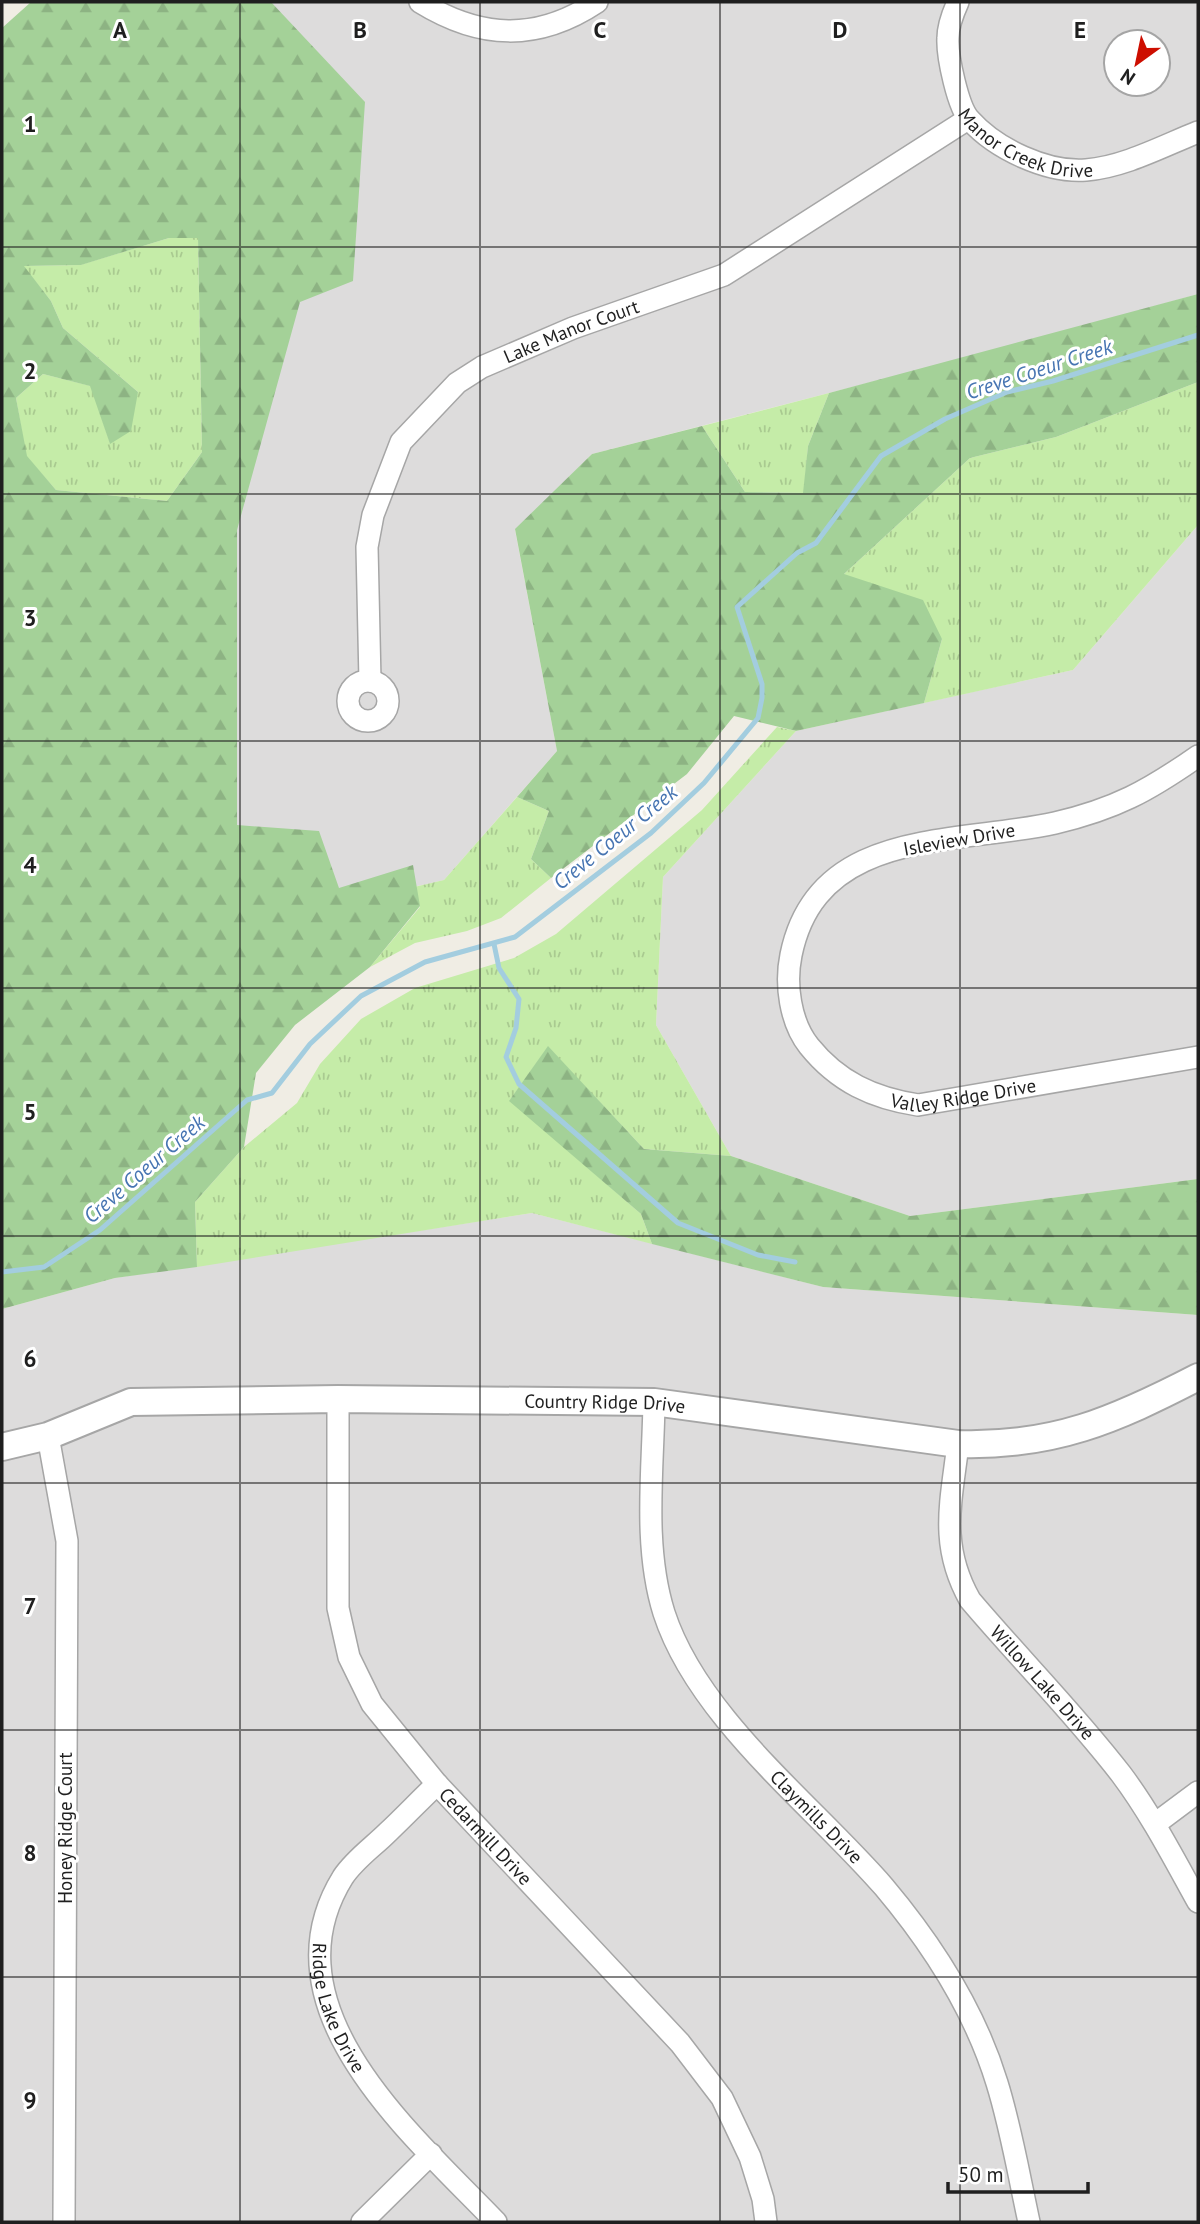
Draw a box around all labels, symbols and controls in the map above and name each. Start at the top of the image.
text: A [113,15,127,44]
text: B [353,15,367,44]
text: C [594,15,607,44]
text: D [833,15,847,44]
text: E [1074,15,1086,44]
north arrow [1102,28,1172,98]
text: N [1116,64,1140,91]
street label: Manor Creek Drive [953,104,1094,182]
text: 1 [23,109,37,138]
street label: Lake Manor Court [500,294,642,368]
water label: Creve Coeur Creek [962,332,1117,405]
text: 2 [23,356,37,385]
text: 3 [23,603,37,632]
water label: Creve Coeur Creek [547,778,684,895]
street label: Isleview Drive [901,817,1017,861]
text: 4 [23,850,37,879]
street label: Valley Ridge Drive [887,1073,1038,1117]
text: 5 [23,1097,37,1126]
water label: Creve Coeur Creek [78,1108,211,1229]
text: 6 [23,1344,37,1373]
street label: Country Ridge Drive [524,1389,687,1418]
text: 7 [23,1591,37,1620]
street label: Willow Lake Drive [985,1620,1100,1745]
street label: Honey Ridge Court [53,1752,77,1904]
street label: Claymills Drive [765,1765,868,1868]
street label: Cedarmill Drive [434,1782,537,1890]
text: 8 [23,1838,37,1867]
street label: Ridge Lake Drive [308,1942,371,2077]
text: 9 [23,2085,37,2114]
scale bar [948,2150,1088,2194]
text: 50 m [958,2161,1004,2188]

